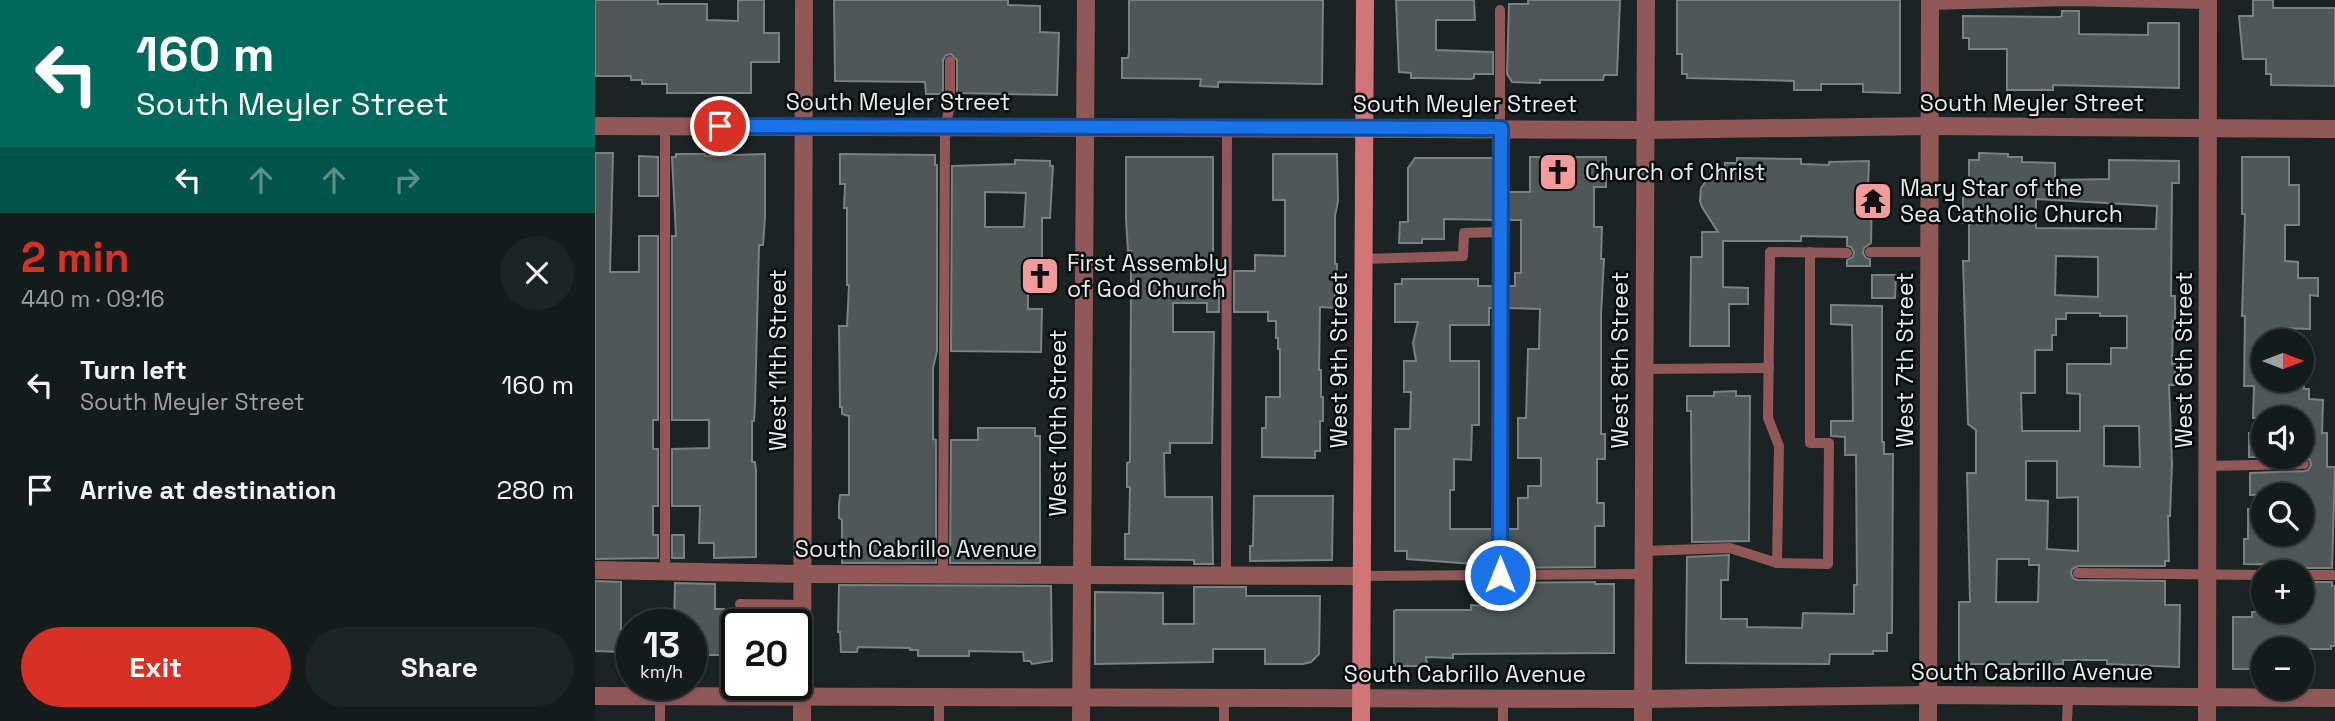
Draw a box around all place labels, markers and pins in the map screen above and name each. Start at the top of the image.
pin [690,96,750,156]
church icon: Church of Christ [1537,151,1579,193]
place label: Church of Christ [1585,157,1765,187]
place label: Mary Star of the Sea Catholic Church [1900,173,2123,229]
temple icon: Mary Star of the Sea Catholic Church [1852,180,1894,222]
place label: First Assembly of God Church [1067,248,1228,304]
church icon: First Assembly of God Church [1019,255,1061,297]

